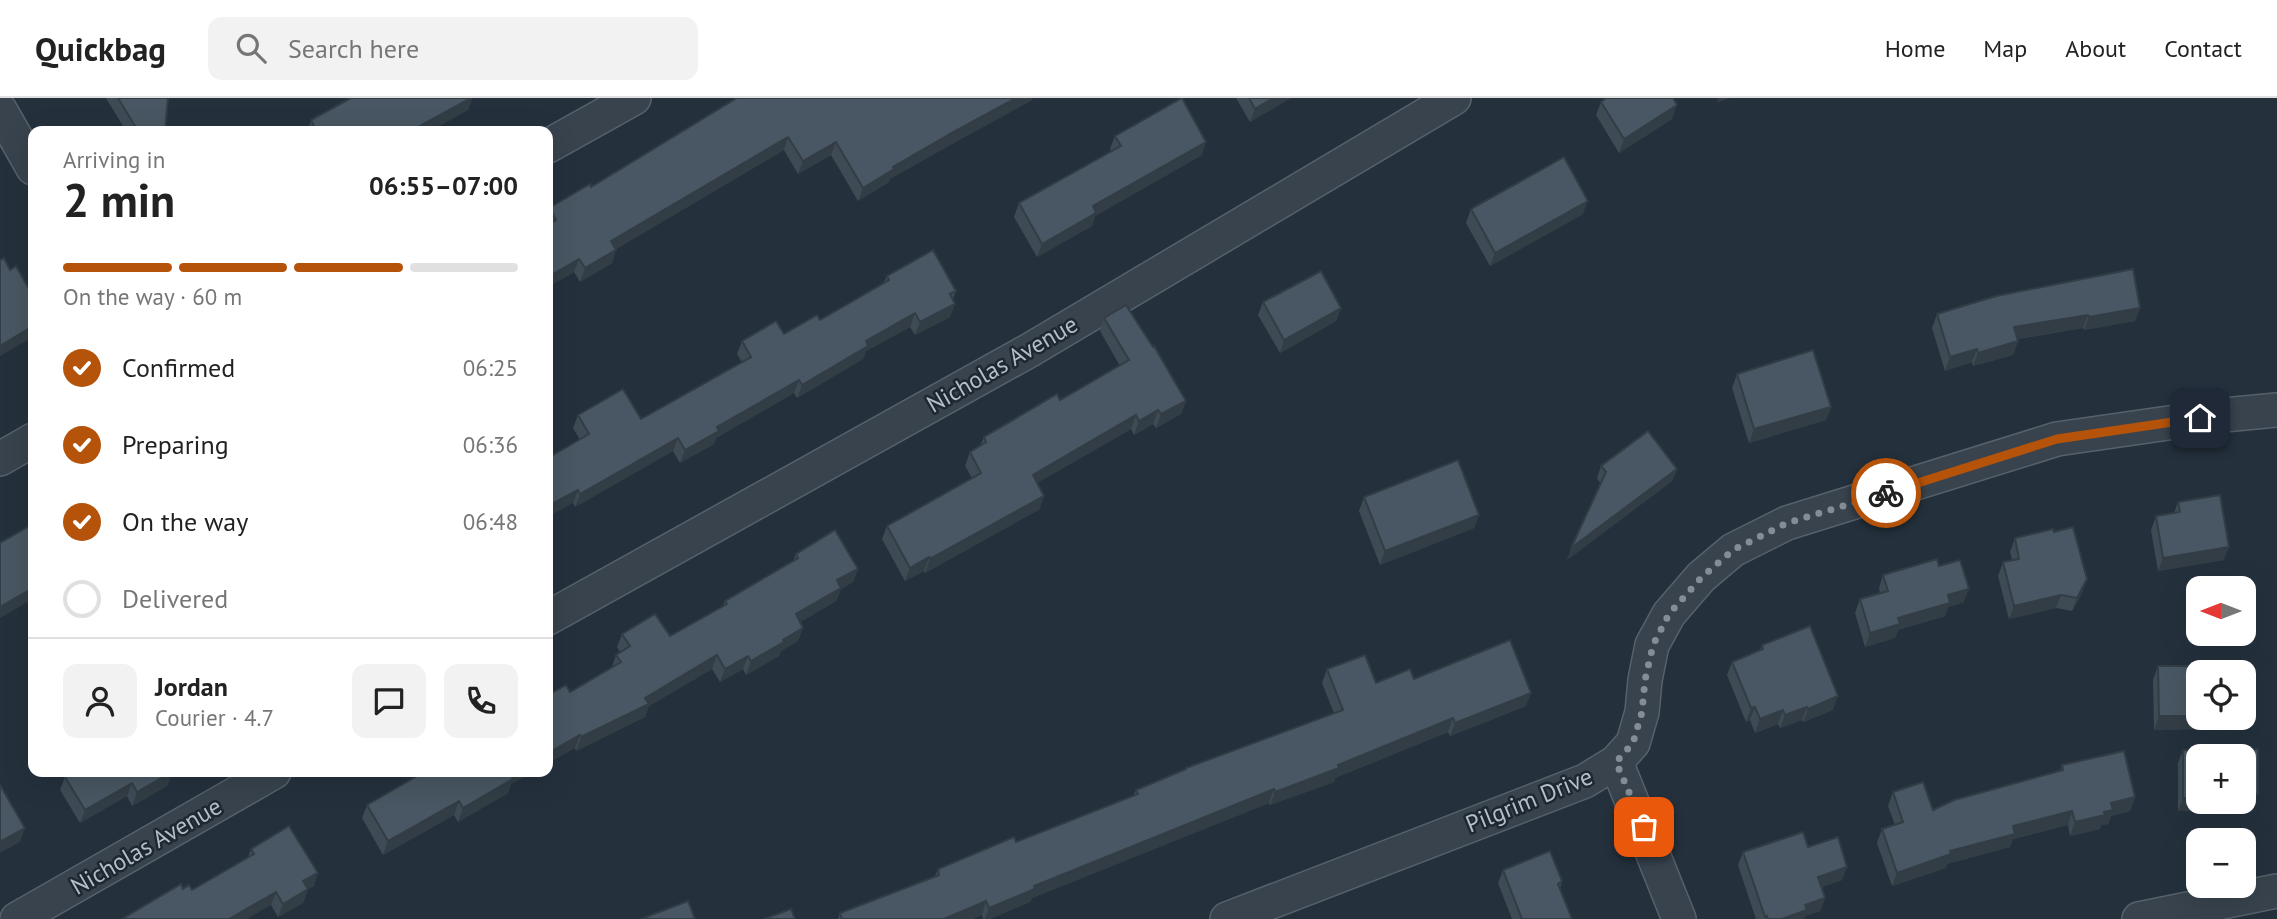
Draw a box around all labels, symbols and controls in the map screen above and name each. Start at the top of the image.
search box [208,17,698,80]
text: Quickbag [35,27,166,70]
icon: search [232,29,270,67]
text: Search here [288,32,419,65]
text: Home [1885,33,1945,64]
text: Map [1983,33,2027,64]
text: About [2065,33,2126,64]
text: Contact [2164,33,2242,64]
text: Arriving in [63,145,165,174]
text: 06:55–07:00 [369,169,518,202]
text: 2 min [63,170,175,230]
text: On the way · 60 m [63,282,242,311]
street label: Nicholas Avenue [921,308,1083,420]
icon: check [63,349,101,387]
text: Confirmed [122,351,235,384]
text: 06:25 [463,353,518,382]
pin [2170,388,2230,448]
icon: home [2181,399,2219,437]
icon: check [63,426,101,464]
text: Preparing [122,428,229,461]
text: 06:36 [463,430,518,459]
courier [1851,458,1921,528]
icon: bike [1867,474,1905,512]
icon: check [63,503,101,541]
text: On the way [122,505,248,538]
text: 06:48 [463,507,518,536]
north arrow [2186,576,2256,646]
map controls [2186,576,2256,898]
text: Delivered [122,582,228,615]
button: locate [2186,660,2256,730]
button: person [63,664,137,738]
button: chat [352,664,426,738]
button: phone [444,664,518,738]
text: Jordan [155,670,228,703]
text: Courier · 4.7 [155,703,274,732]
button: + [2186,744,2256,814]
street label: Pilgrim Drive [1461,761,1597,839]
street label: Nicholas Avenue [65,790,227,902]
pin [1614,797,1674,857]
icon: bag [1625,808,1663,846]
button: − [2186,828,2256,898]

